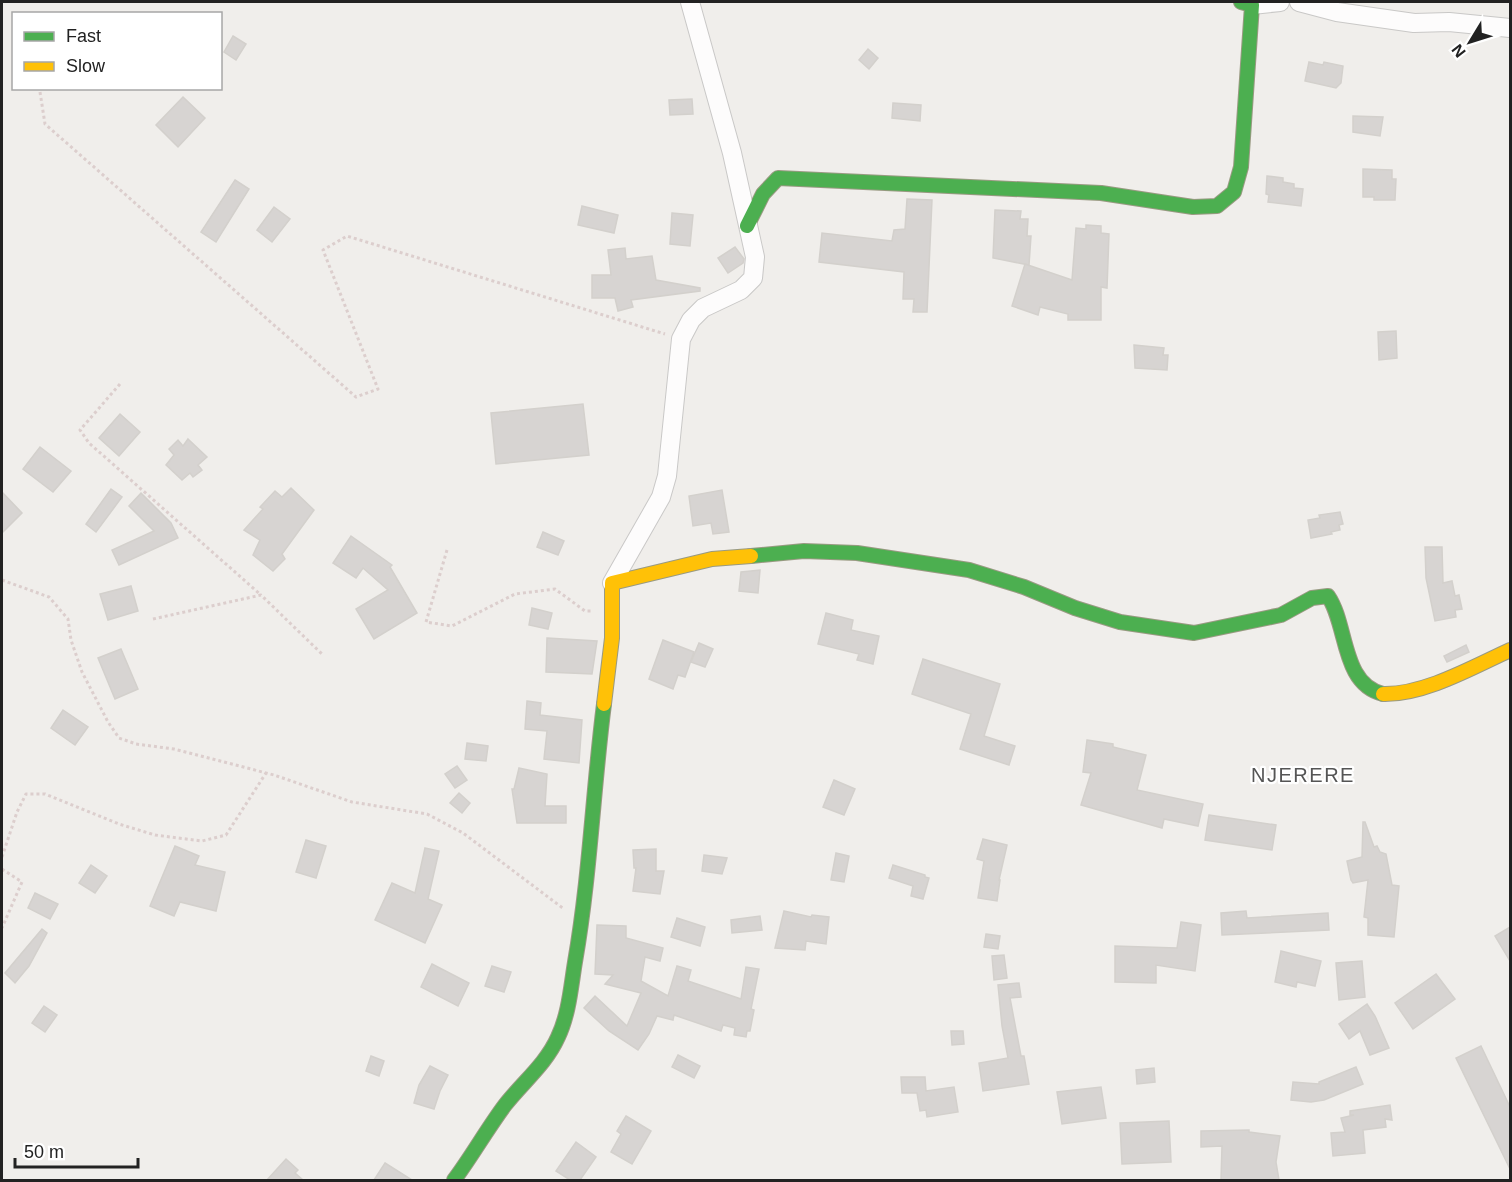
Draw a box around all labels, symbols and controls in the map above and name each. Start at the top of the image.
legend [12,12,222,90]
north arrow [1440,12,1500,72]
text: Fast [66,26,101,46]
text: N [1448,41,1469,61]
text: Slow [66,56,106,76]
district label: NJERERE [1251,764,1355,786]
scale bar [15,1131,138,1169]
text: 50 m [24,1142,64,1162]

